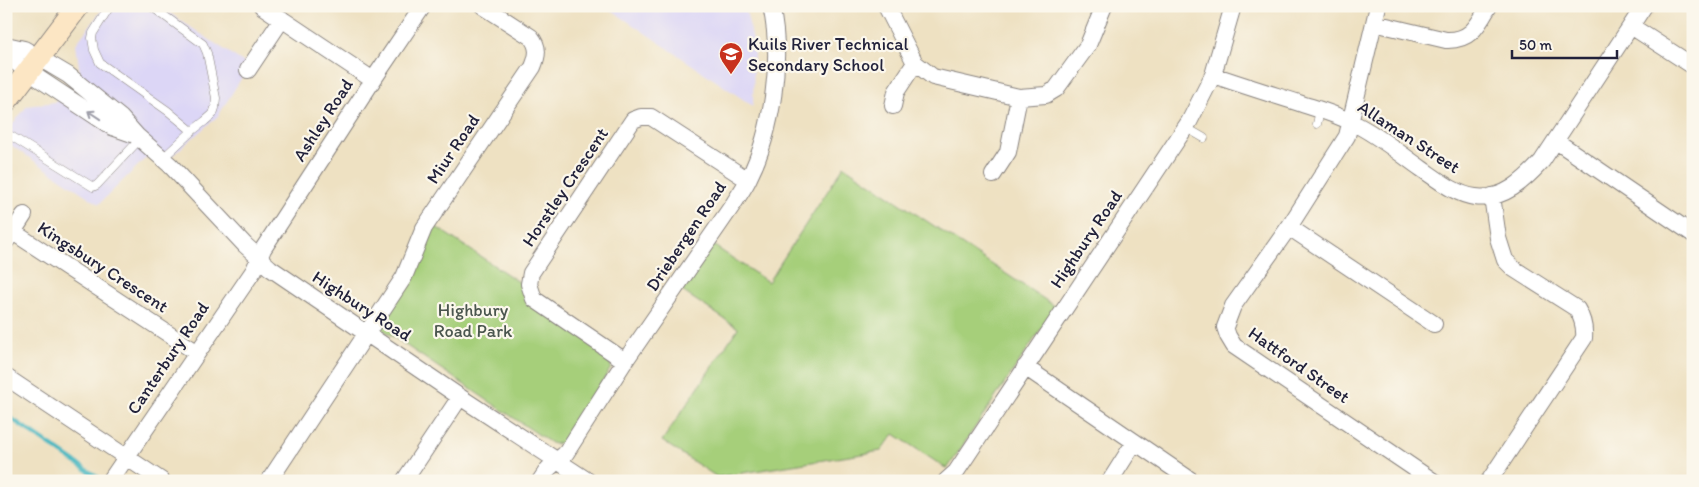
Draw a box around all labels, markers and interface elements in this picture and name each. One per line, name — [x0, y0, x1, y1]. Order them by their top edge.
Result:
scale bar — [1512, 28, 1616, 60]
place label: Kuils River Technical Secondary School — [748, 33, 909, 76]
text: 50 m — [1519, 36, 1552, 54]
school or university icon: Kuils River Technical Secondary School — [718, 41, 744, 75]
street label: Ashley Road — [288, 74, 358, 165]
street label: Allaman Street — [1354, 96, 1464, 178]
one-way arrow — [87, 110, 101, 120]
street label: Miur Road — [422, 110, 484, 188]
street label: Horstley Crescent — [517, 123, 613, 251]
street label: Driebergen Road — [641, 177, 731, 295]
street label: Highbury Road — [1045, 186, 1127, 292]
street label: Kingsbury Crescent — [34, 217, 173, 318]
street label: Highbury Road — [308, 266, 416, 346]
street label: Canterbury Road — [122, 297, 214, 418]
park label: Highbury Road Park — [434, 299, 513, 342]
street label: Hattford Street — [1244, 322, 1354, 408]

